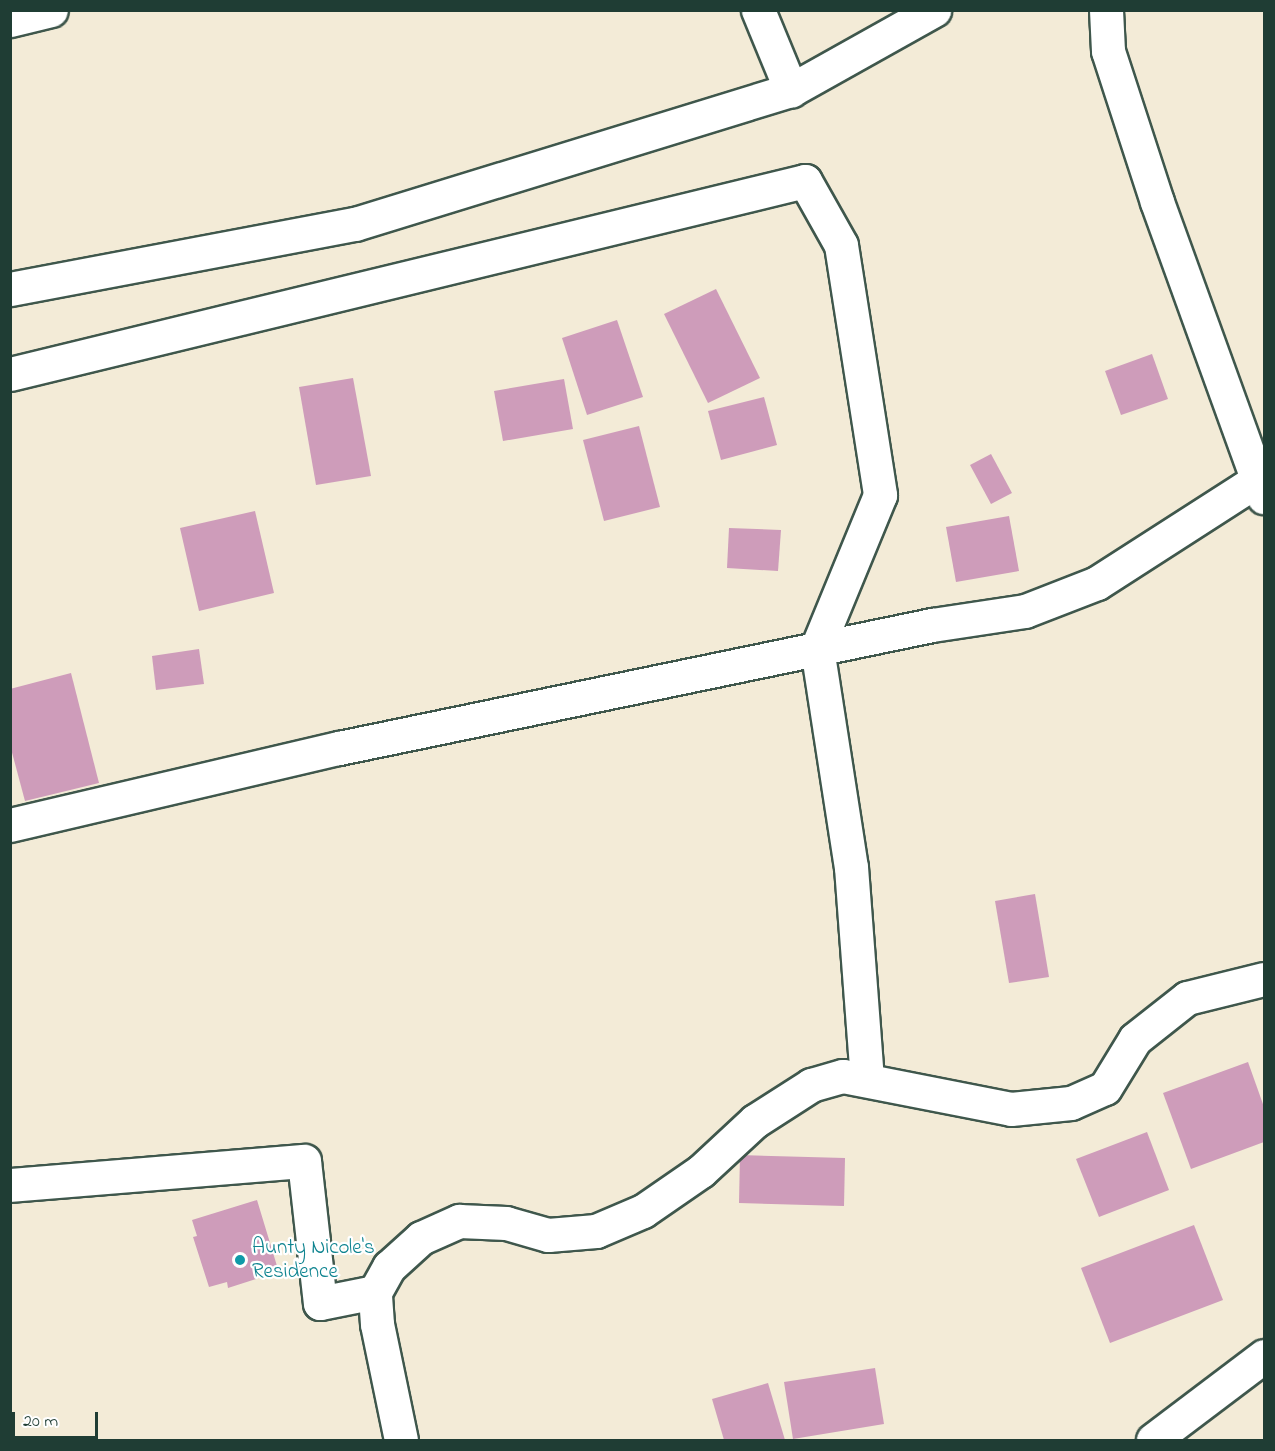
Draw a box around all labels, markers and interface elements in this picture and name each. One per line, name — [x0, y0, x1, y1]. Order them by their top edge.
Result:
place label: Aunty Nicole's Residence — [252, 1235, 375, 1285]
marker: Aunty Nicole's Residence — [233, 1253, 247, 1267]
scale bar — [15, 1400, 100, 1438]
text: 20 m — [23, 1409, 58, 1435]

